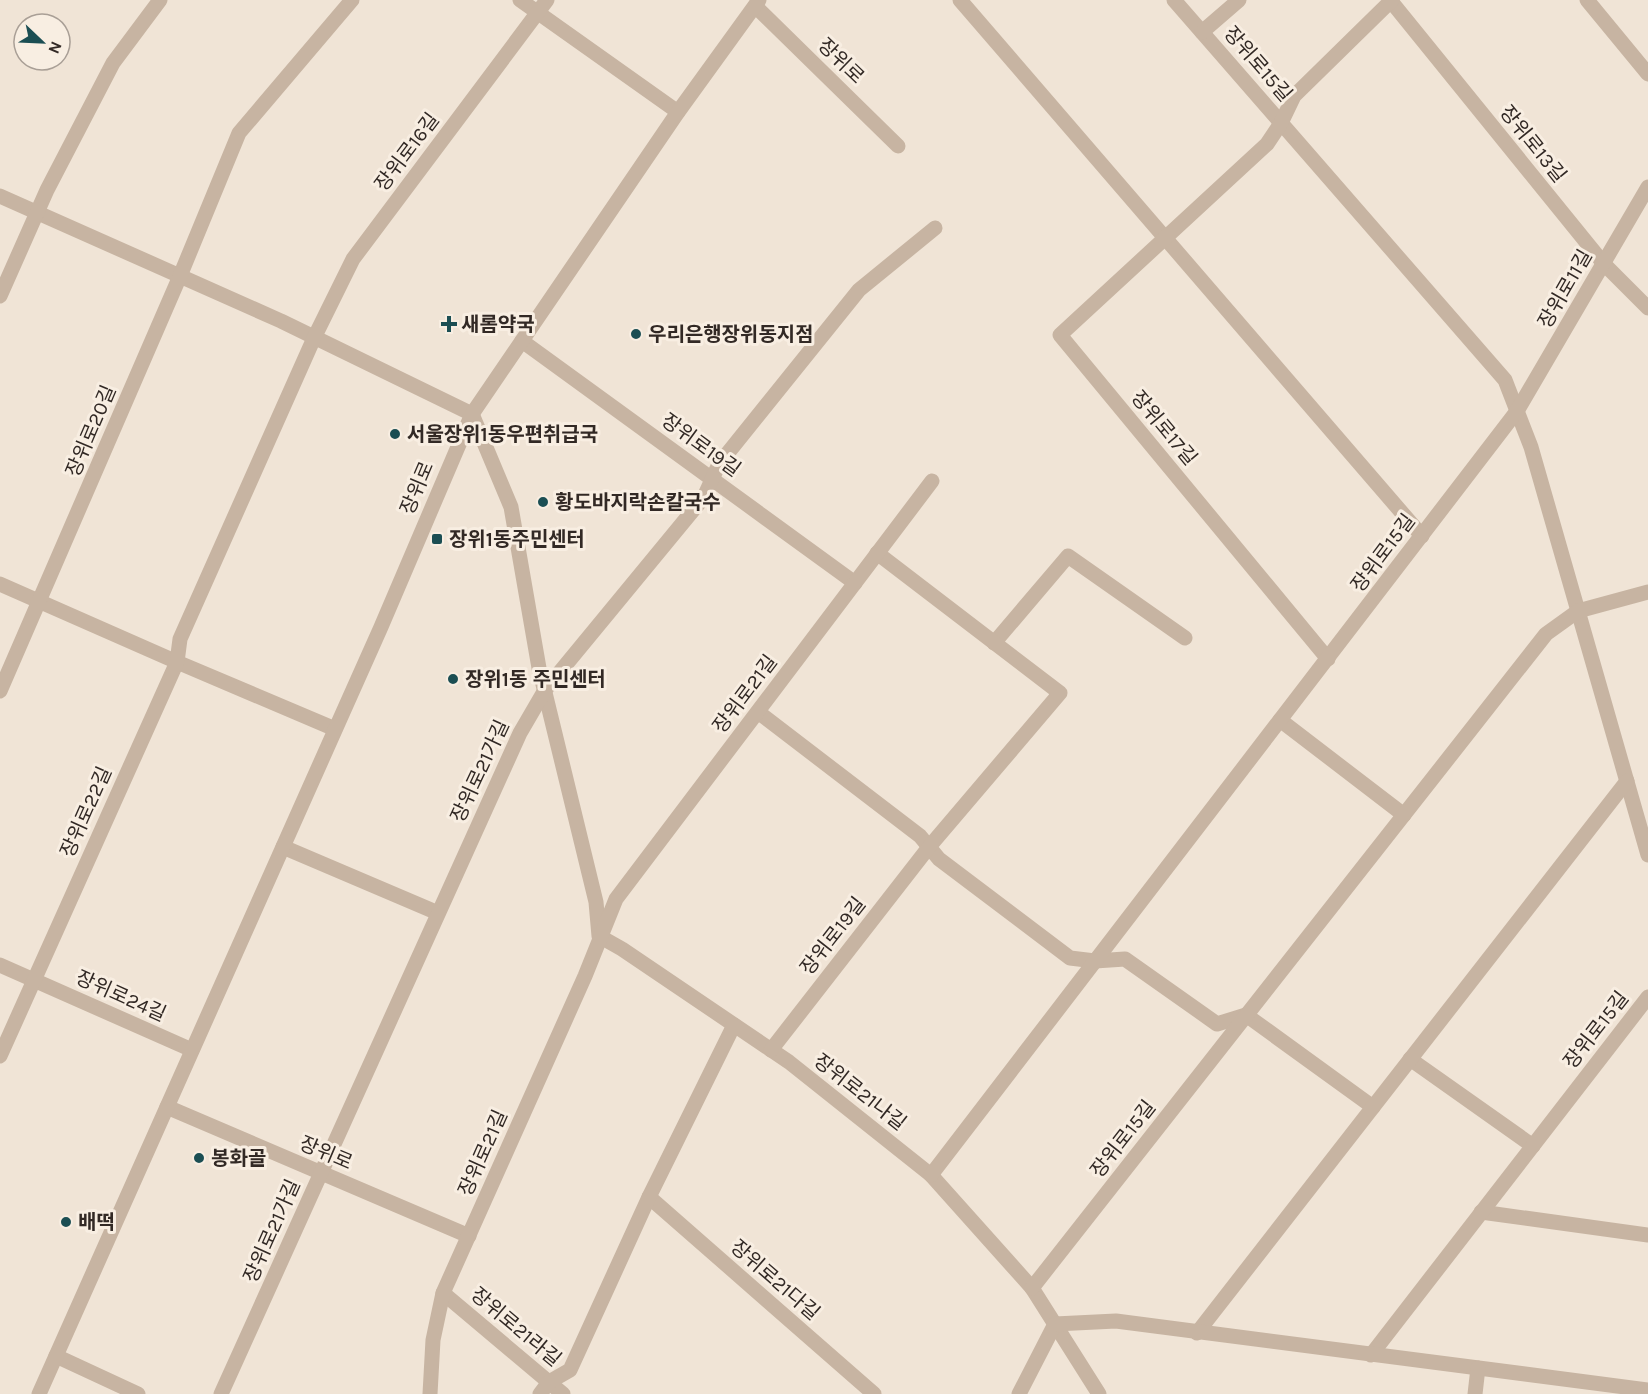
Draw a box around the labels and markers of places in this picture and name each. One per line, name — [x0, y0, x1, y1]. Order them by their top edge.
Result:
place label: 새롬약국 — [461, 313, 535, 336]
marker: 새롬약국 — [442, 317, 456, 331]
place label: 우리은행장위동지점 — [648, 323, 814, 346]
marker: 우리은행장위동지점 — [629, 327, 643, 341]
place label: 서울장위1동우편취급국 — [407, 423, 598, 446]
marker: 서울장위1동우편취급국 — [388, 427, 402, 441]
place label: 황도바지락손칼국수 — [555, 491, 721, 514]
marker: 황도바지락손칼국수 — [536, 495, 550, 509]
place label: 장위1동주민센터 — [449, 528, 585, 551]
marker: 장위1동주민센터 — [430, 532, 444, 546]
place label: 장위1동 주민센터 — [465, 668, 606, 691]
marker: 장위1동 주민센터 — [446, 672, 460, 686]
place label: 봉화골 — [211, 1147, 266, 1170]
marker: 봉화골 — [192, 1151, 206, 1165]
place label: 배떡 — [78, 1211, 115, 1234]
marker: 배떡 — [59, 1215, 73, 1229]

